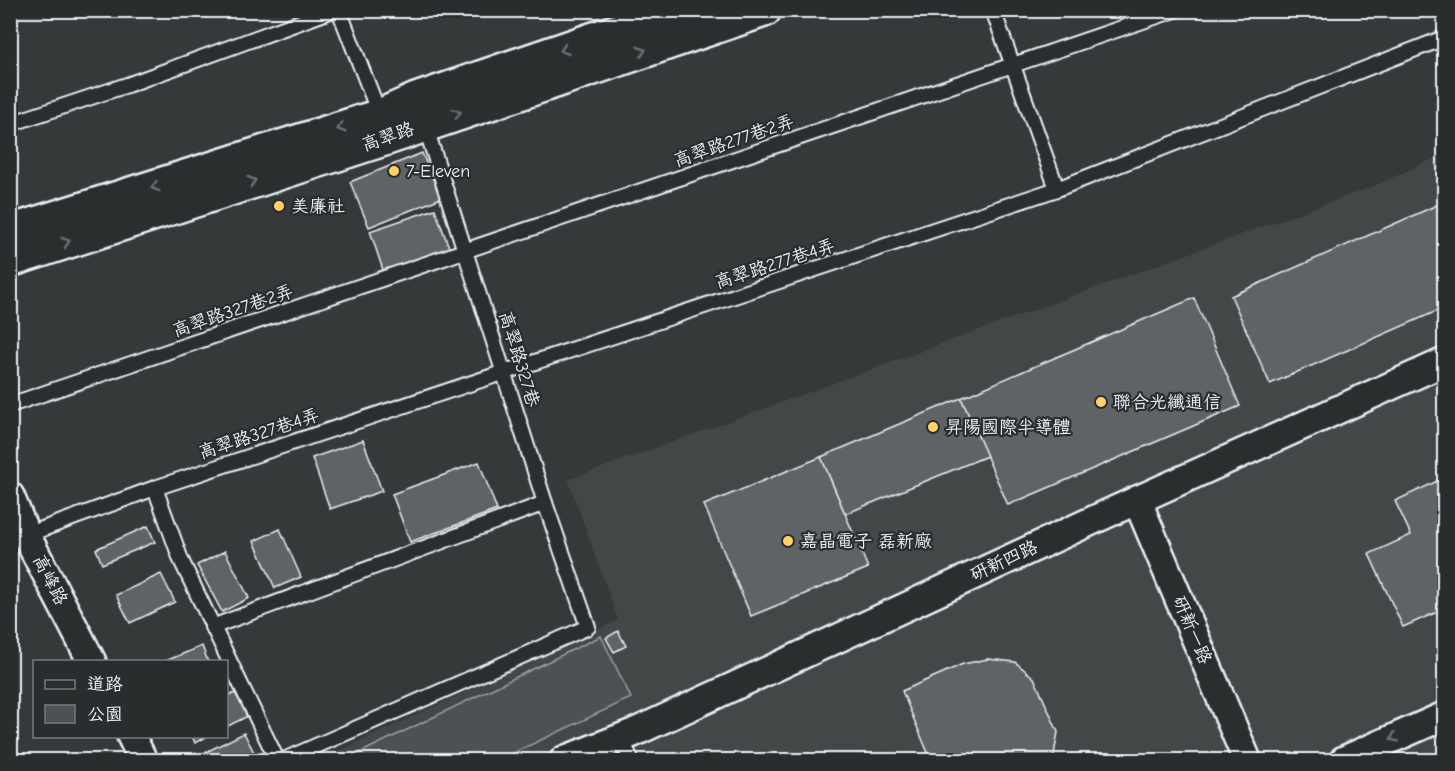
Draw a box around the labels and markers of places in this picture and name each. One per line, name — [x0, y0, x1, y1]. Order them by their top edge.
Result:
place label: 7-Eleven — [406, 161, 470, 182]
marker: 7-Eleven — [387, 164, 401, 178]
place label: 美廉社 — [291, 196, 345, 217]
marker: 美廉社 — [272, 199, 286, 213]
place label: 聯合光纖通信 — [1113, 392, 1221, 413]
marker: 聯合光纖通信 — [1094, 395, 1108, 409]
place label: 昇陽國際半導體 — [945, 417, 1071, 438]
marker: 昇陽國際半導體 — [926, 420, 940, 434]
place label: 嘉晶電子 磊新廠 — [800, 531, 932, 552]
marker: 嘉晶電子 磊新廠 — [781, 534, 795, 548]

